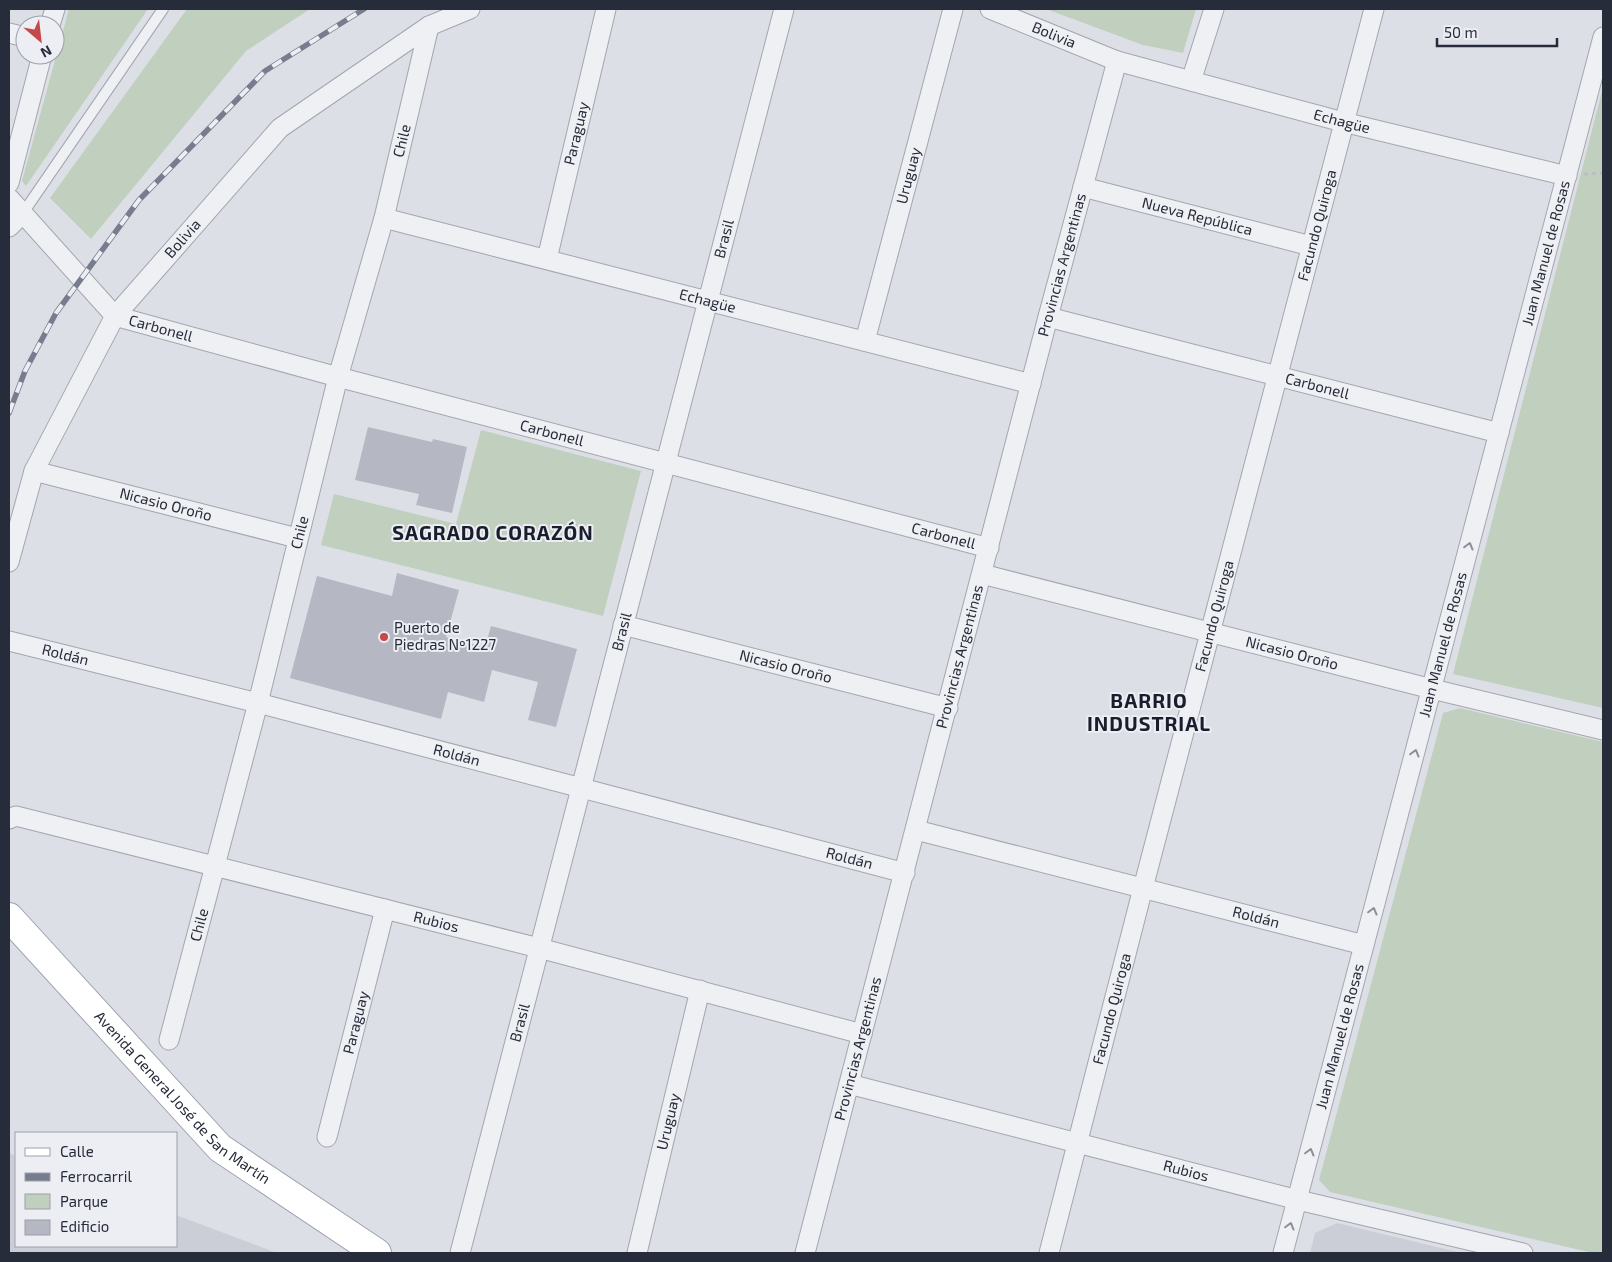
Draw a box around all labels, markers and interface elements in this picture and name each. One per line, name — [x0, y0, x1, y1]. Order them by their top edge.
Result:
north arrow — [15, 15, 65, 65]
scale bar — [1437, 15, 1557, 47]
street label: Bolivia — [1030, 17, 1079, 51]
text: 50 m — [1444, 23, 1478, 41]
text: N — [38, 42, 55, 62]
street label: Paraguay — [559, 100, 592, 167]
street label: Echagüe — [1312, 104, 1372, 136]
street label: Chile — [389, 122, 414, 159]
street label: Uruguay — [892, 145, 924, 206]
street label: Facundo Quiroga — [1293, 168, 1339, 283]
street label: Juan Manuel de Rosas — [1517, 178, 1573, 327]
street label: Provincias Argentinas — [1033, 191, 1089, 338]
street label: Nueva República — [1140, 193, 1255, 239]
street label: Bolivia — [160, 215, 204, 261]
street label: Brasil — [709, 217, 737, 260]
street label: Echagüe — [678, 284, 738, 316]
street label: Carbonell — [127, 310, 196, 345]
street label: Carbonell — [1283, 368, 1352, 402]
street label: Carbonell — [518, 415, 587, 449]
street label: Nicasio Oroño — [118, 483, 214, 524]
street label: Chile — [286, 514, 312, 551]
street label: Carbonell — [910, 518, 978, 552]
district label: SAGRADO CORAZÓN — [392, 520, 594, 544]
one-way arrow — [1464, 542, 1474, 550]
street label: Facundo Quiroga — [1190, 558, 1237, 673]
street label: Juan Manuel de Rosas — [1414, 570, 1470, 719]
street label: Provincias Argentinas — [932, 583, 986, 730]
street label: Brasil — [607, 610, 635, 653]
place label: Puerto de Piedras Nº1227 — [394, 618, 497, 653]
marker: Puerto de Piedras Nº1227 — [378, 631, 390, 643]
street label: Nicasio Oroño — [1244, 632, 1340, 673]
street label: Roldán — [40, 640, 91, 669]
street label: Nicasio Oroño — [738, 645, 834, 686]
district label: BARRIO INDUSTRIAL — [1087, 688, 1211, 735]
street label: Roldán — [432, 739, 482, 769]
one-way arrow — [1409, 749, 1420, 758]
street label: Roldán — [824, 843, 875, 872]
street label: Roldán — [1231, 902, 1282, 931]
street label: Chile — [185, 906, 211, 943]
street label: Rubios — [412, 907, 461, 935]
one-way arrow — [1368, 907, 1378, 915]
street label: Facundo Quiroga — [1088, 951, 1134, 1066]
street label: Juan Manuel de Rosas — [1311, 962, 1367, 1111]
street label: Provincias Argentinas — [830, 975, 884, 1122]
street label: Paraguay — [338, 989, 372, 1056]
street label: Brasil — [505, 1001, 533, 1044]
street label: Avenida General José de San Martín — [91, 1007, 274, 1187]
street label: Uruguay — [652, 1091, 683, 1152]
legend — [15, 1132, 178, 1247]
text: Calle — [60, 1142, 94, 1160]
one-way arrow — [1304, 1148, 1315, 1157]
street label: Rubios — [1162, 1156, 1211, 1185]
text: Ferrocarril — [60, 1167, 133, 1185]
text: Parque — [60, 1192, 108, 1210]
text: Edificio — [60, 1217, 109, 1235]
one-way arrow — [1285, 1223, 1295, 1231]

